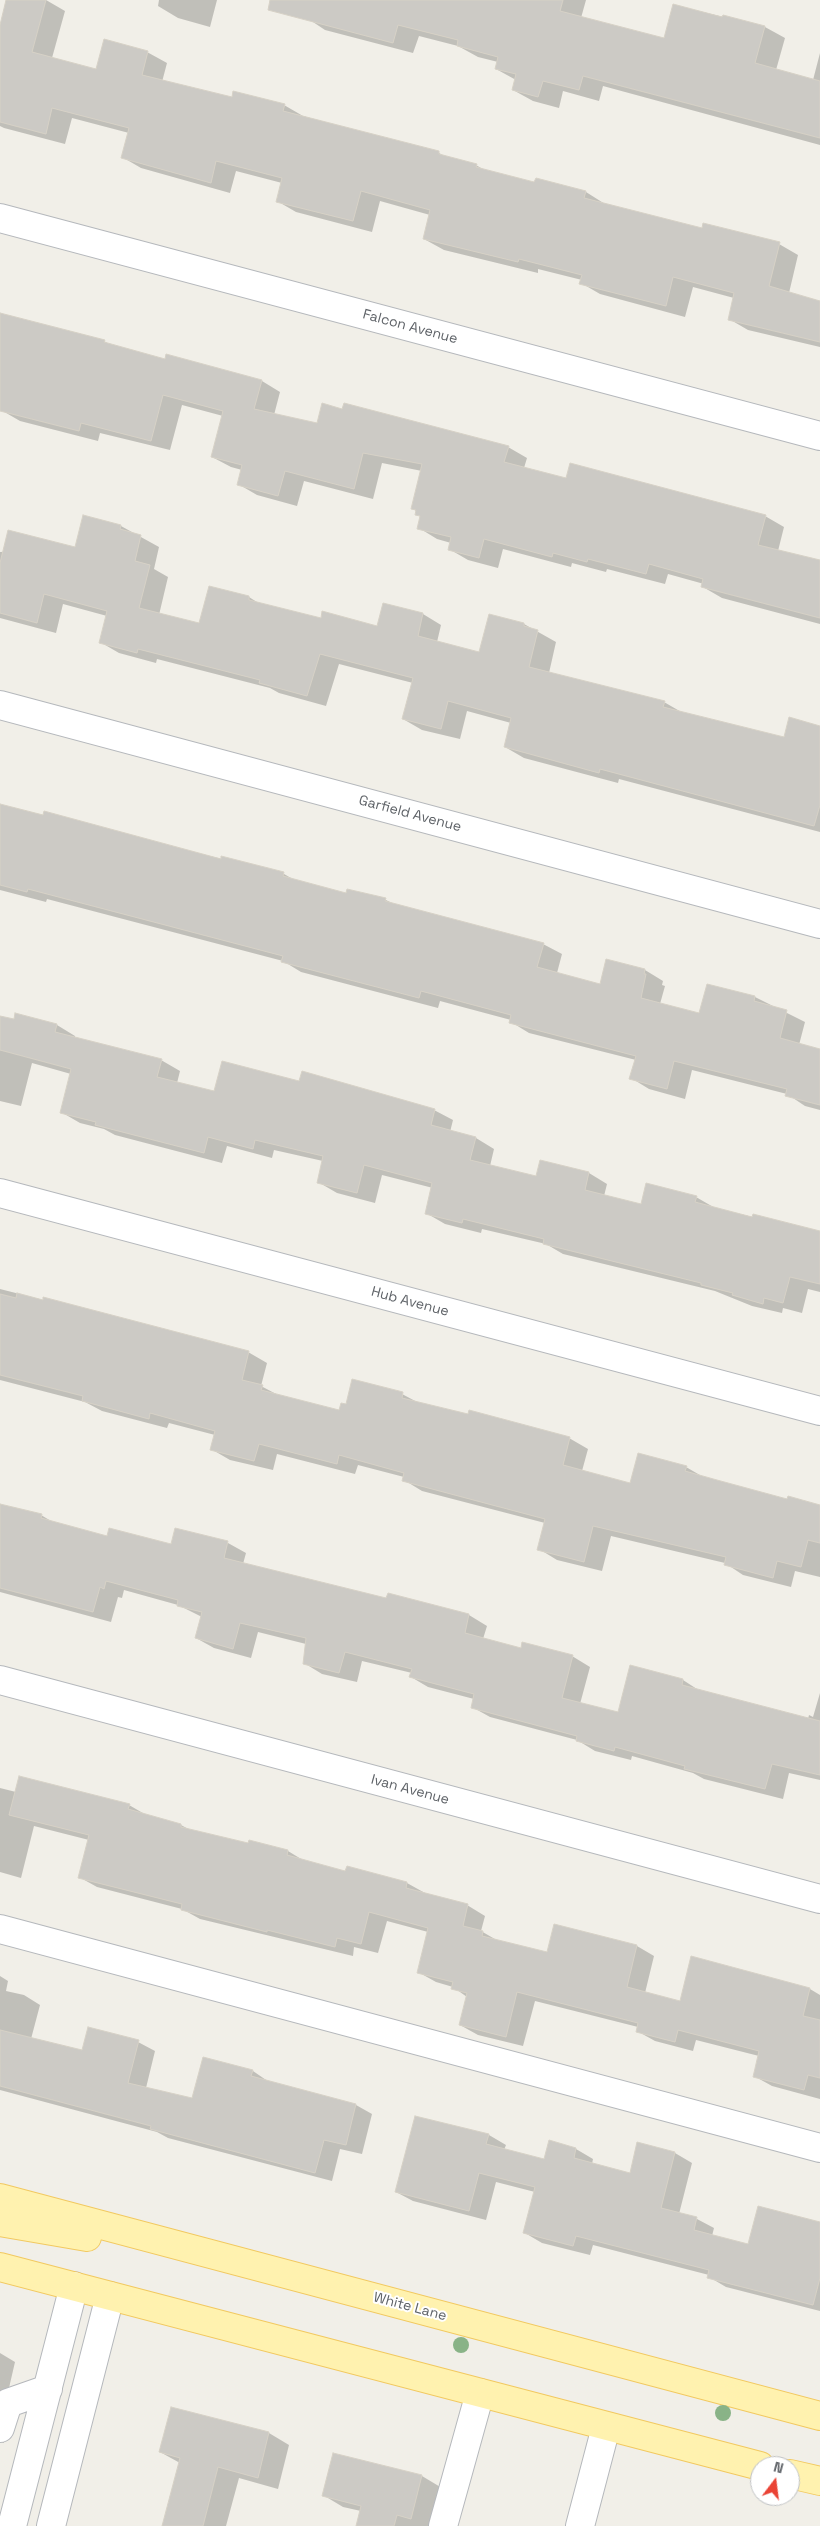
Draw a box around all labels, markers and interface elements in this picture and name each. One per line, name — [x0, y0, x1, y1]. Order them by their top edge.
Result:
street label: Falcon Avenue — [361, 306, 459, 348]
street label: Garfield Avenue — [357, 792, 463, 836]
street label: Hub Avenue — [369, 1284, 451, 1320]
street label: Ivan Avenue — [369, 1771, 451, 1809]
street label: White Lane — [372, 2289, 448, 2325]
north arrow — [750, 2456, 800, 2506]
text: N — [772, 2458, 785, 2477]

